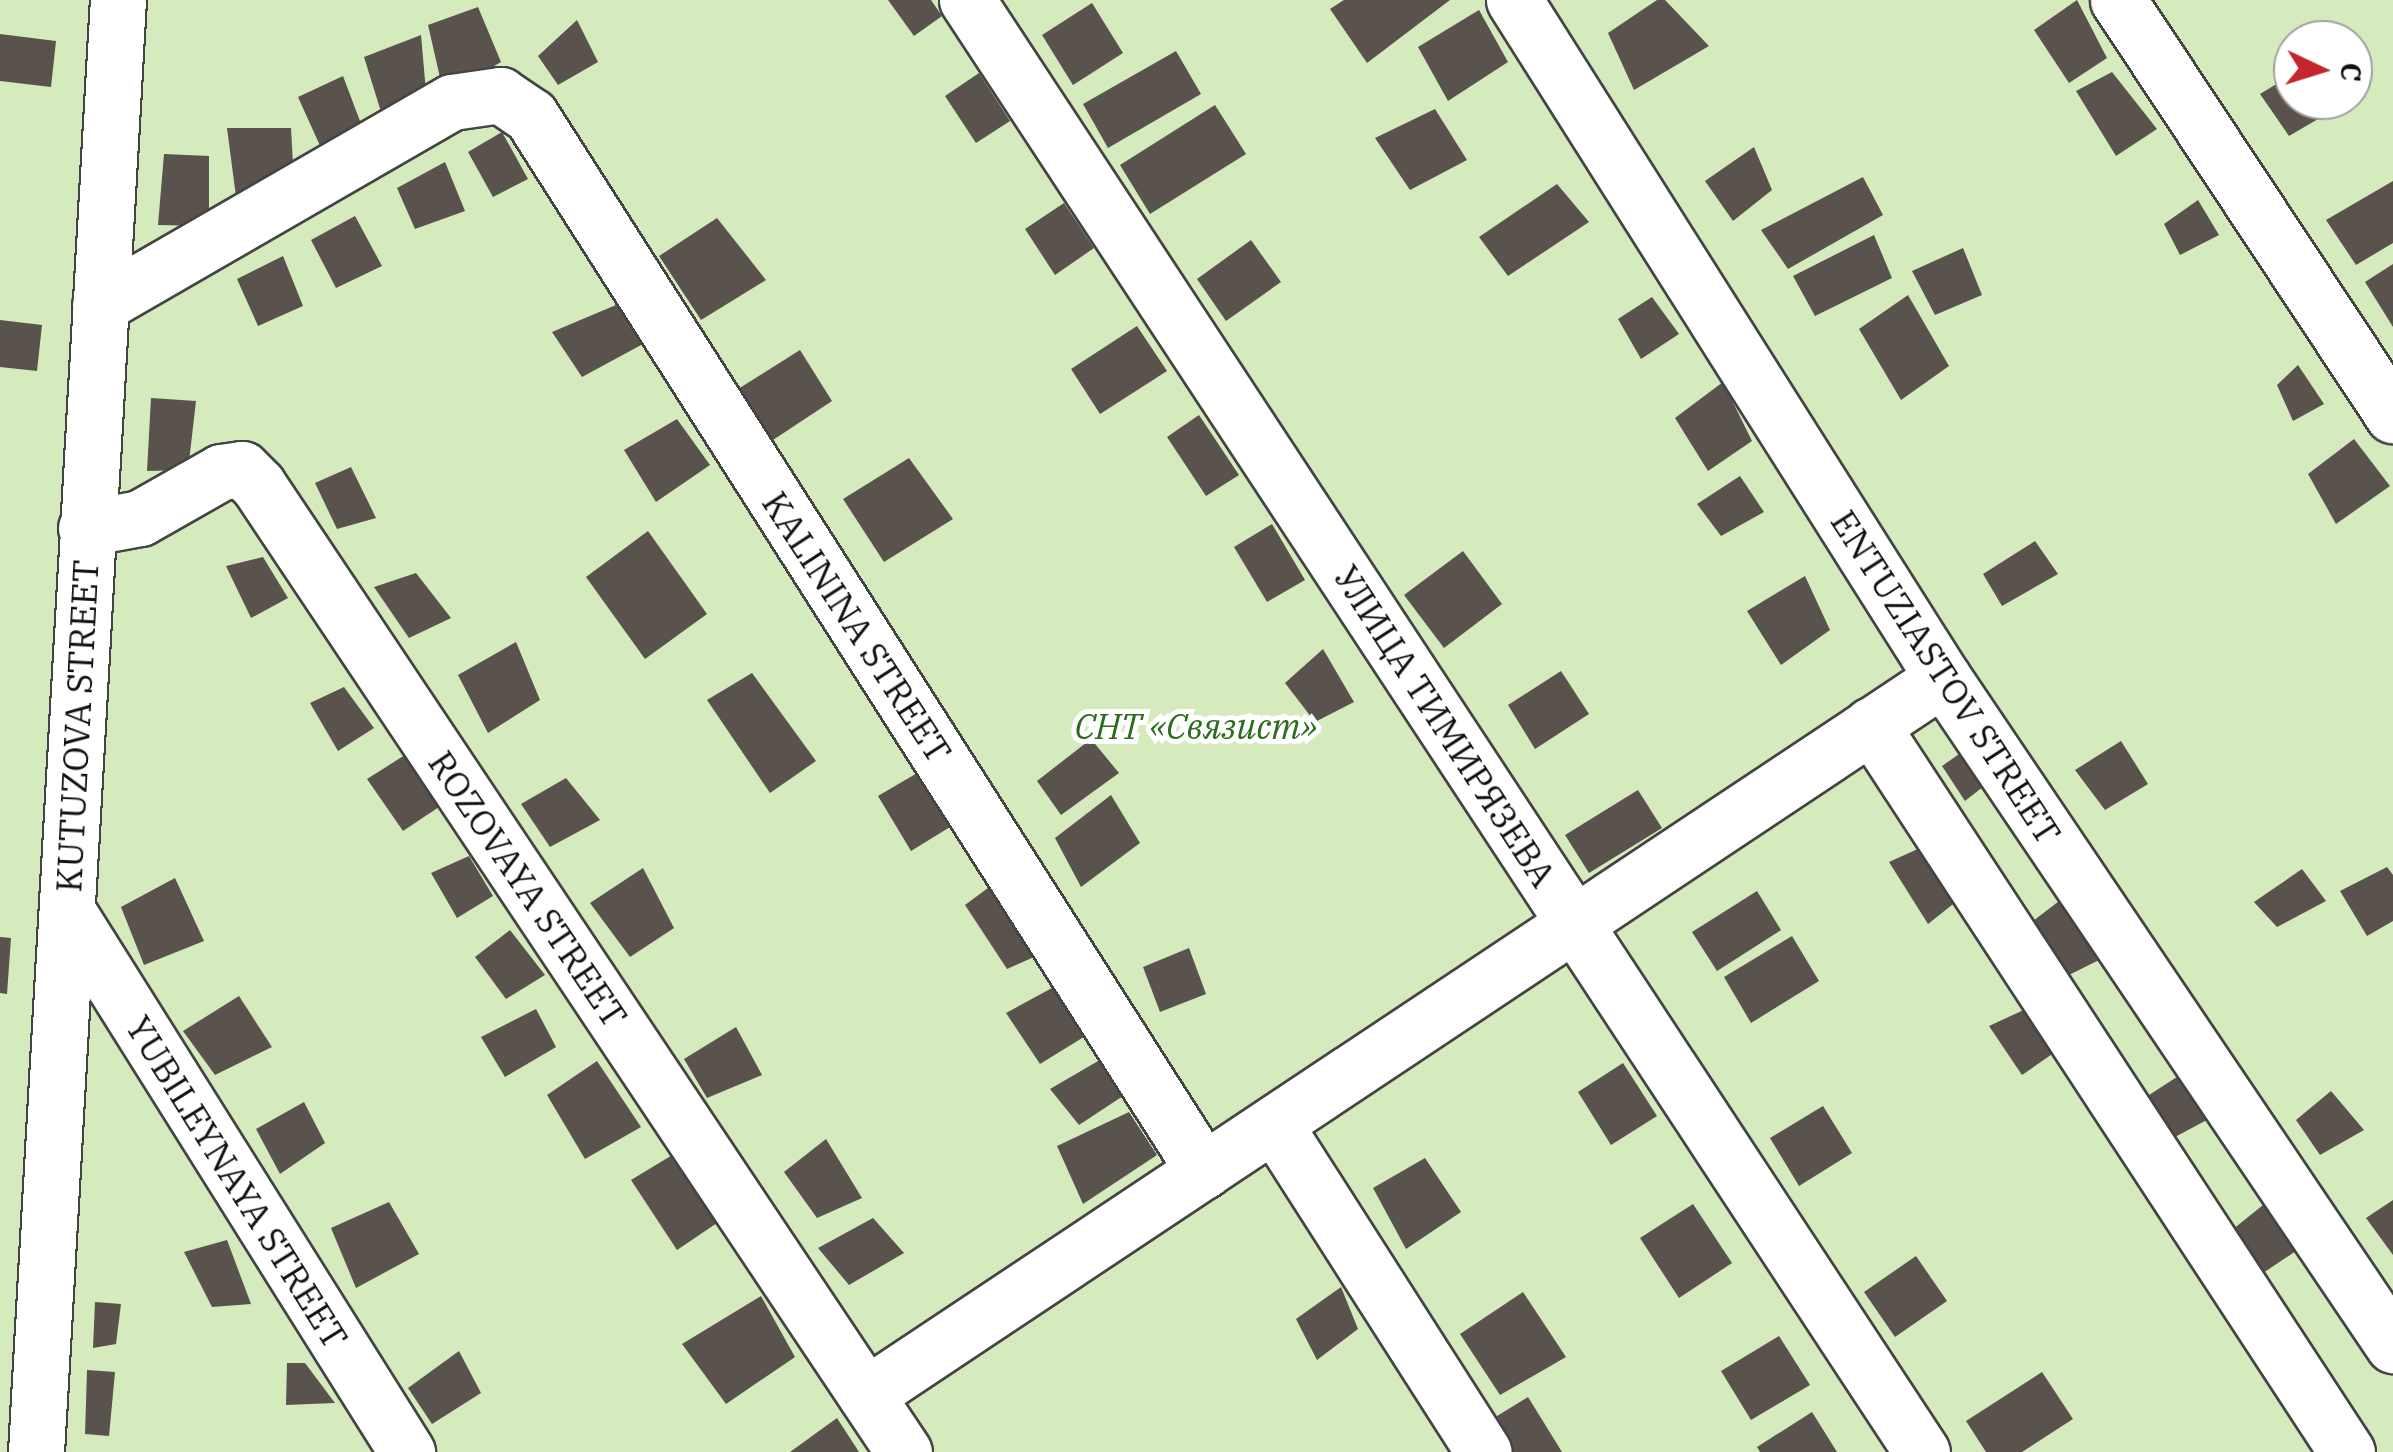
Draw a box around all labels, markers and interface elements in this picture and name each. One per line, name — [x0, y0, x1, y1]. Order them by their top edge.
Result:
north arrow — [2273, 20, 2373, 120]
text: С — [2332, 61, 2371, 83]
street label: KALININA STREET — [754, 484, 960, 770]
street label: ENTUZIASTOV STREET — [1822, 502, 2070, 852]
street label: УЛИЦА ТИМИРЯЗЕВА — [1325, 558, 1565, 894]
street label: KUTUZOVA STREET — [47, 559, 107, 893]
park label: СНТ «Связист» — [1075, 705, 1317, 747]
street label: ROZOVAYA STREET — [420, 743, 636, 1035]
street label: YUBILEYNAYA STREET — [118, 1008, 356, 1356]

